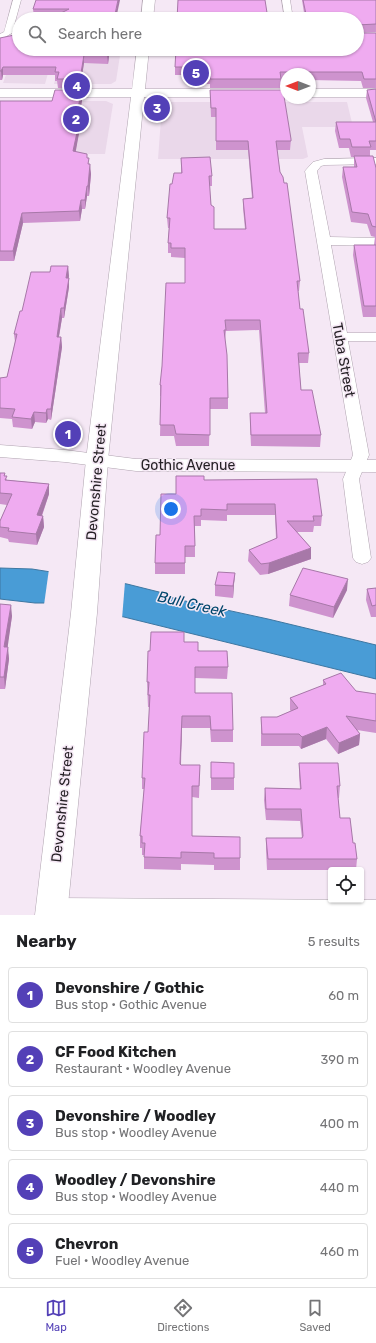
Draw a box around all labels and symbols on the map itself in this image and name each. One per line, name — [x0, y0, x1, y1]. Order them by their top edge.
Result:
pin: 5 — [183, 58, 209, 88]
north arrow — [280, 68, 316, 104]
pin: 4 — [64, 71, 90, 101]
pin: 3 — [144, 93, 170, 123]
pin: 2 — [63, 104, 89, 134]
street label: Tuba Street — [329, 321, 359, 399]
pin: 1 — [55, 419, 81, 449]
street label: Devonshire Street — [83, 422, 110, 541]
street label: Gothic Avenue — [141, 457, 236, 474]
your location — [161, 499, 181, 519]
water label: Bull Creek — [156, 587, 228, 621]
street label: Devonshire Street — [48, 744, 77, 863]

